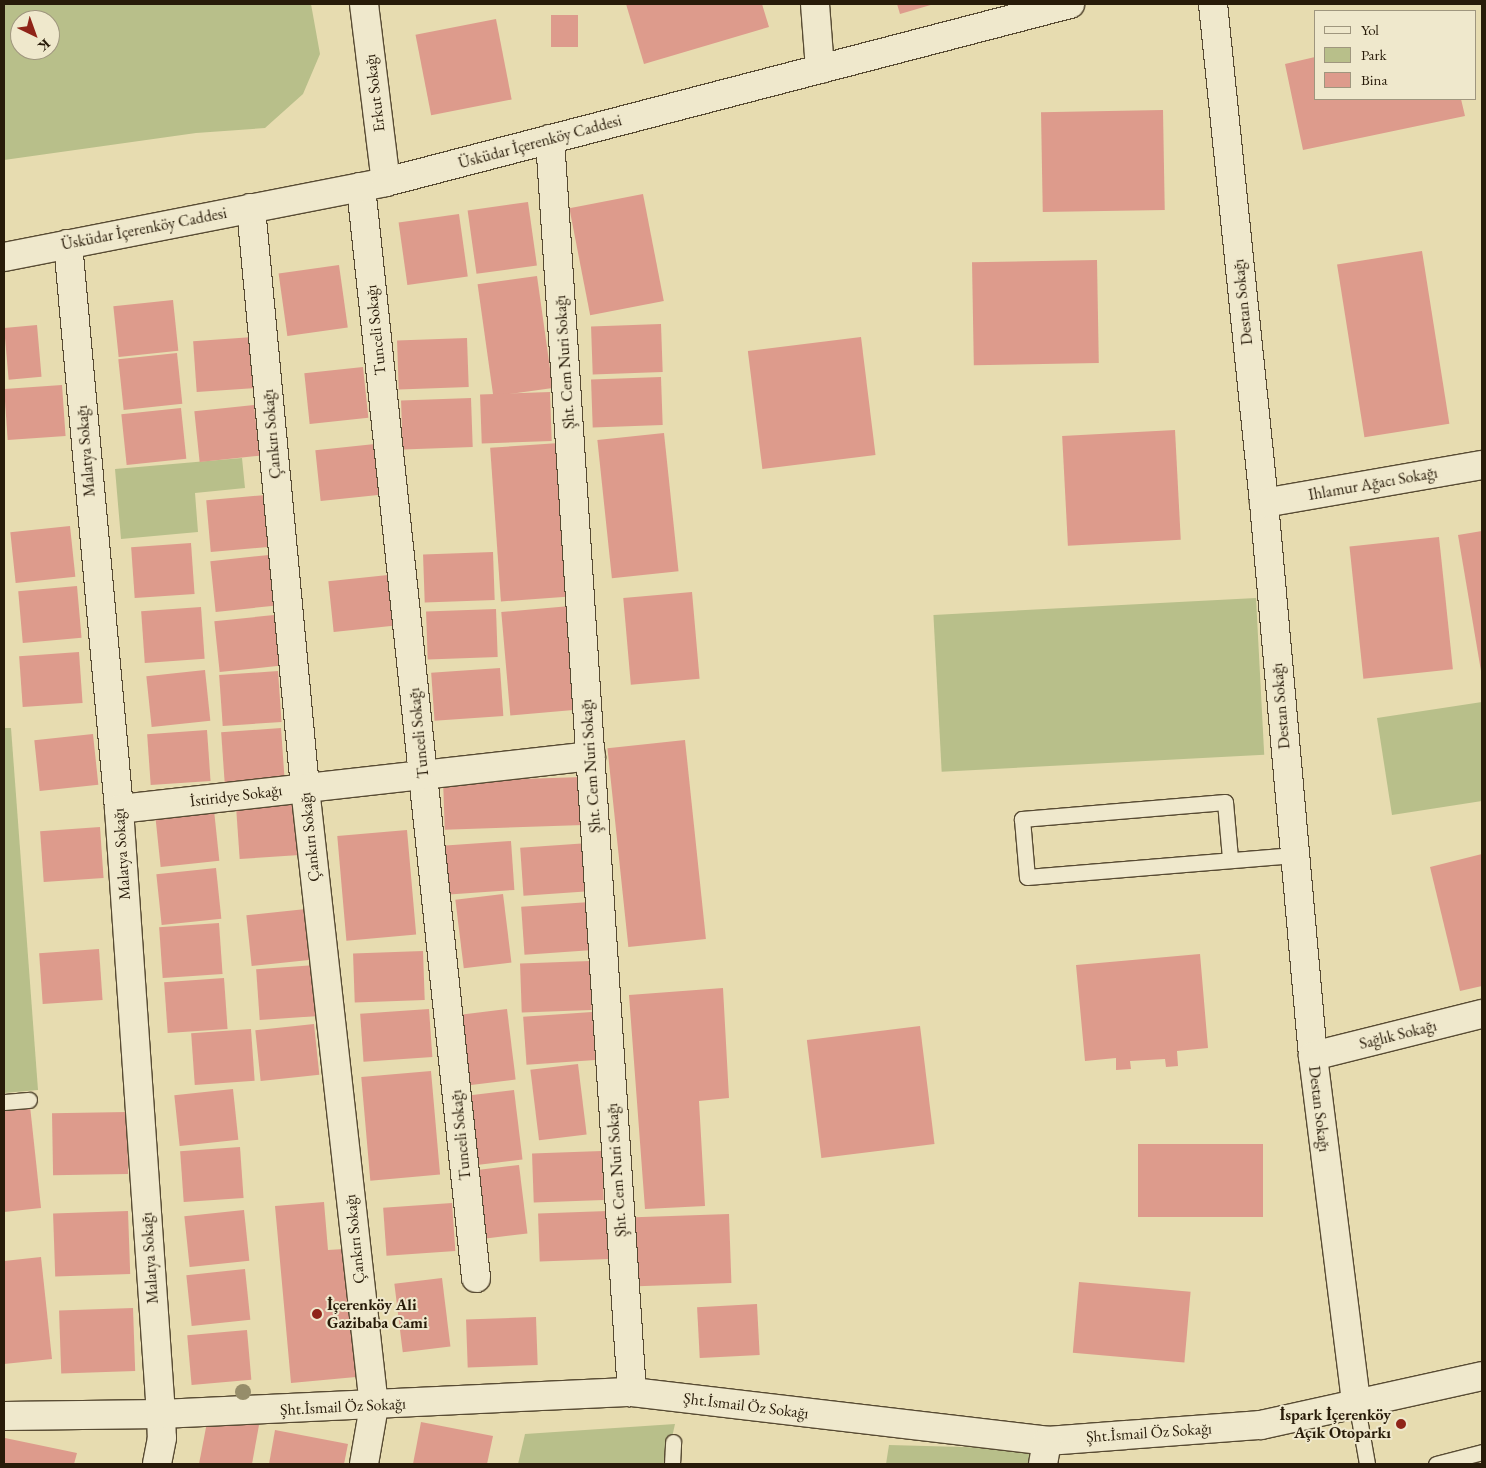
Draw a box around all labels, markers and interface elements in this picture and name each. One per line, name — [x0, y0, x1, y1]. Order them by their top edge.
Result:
north arrow — [10, 10, 60, 60]
legend — [1314, 10, 1476, 100]
text: Yol — [1361, 20, 1379, 39]
text: K — [34, 35, 54, 56]
text: Park — [1361, 45, 1387, 64]
street label: Erkut Sokağı — [361, 53, 389, 133]
text: Bina — [1361, 70, 1387, 89]
street label: Üsküdar İçerenköy Caddesi — [456, 111, 624, 173]
street label: Üsküdar İçerenköy Caddesi — [60, 204, 228, 254]
street label: Destan Sokağı — [1229, 258, 1257, 346]
street label: Tunceli Sokağı — [362, 284, 390, 376]
street label: Şht. Cem Nuri Sokağı — [551, 294, 579, 430]
street label: Çankırı Sokağı — [259, 388, 285, 480]
street label: Malatya Sokağı — [72, 404, 100, 498]
street label: Ihlamur Ağacı Sokağı — [1307, 463, 1439, 505]
street label: Destan Sokağı — [1268, 662, 1294, 750]
street label: Tunceli Sokağı — [405, 687, 433, 779]
street label: Şht. Cem Nuri Sokağı — [577, 698, 605, 834]
street label: İstiridye Sokağı — [189, 781, 283, 811]
street label: Çankırı Sokağı — [296, 791, 324, 883]
street label: Malatya Sokağı — [109, 807, 135, 901]
street label: Sağlık Sokağı — [1357, 1016, 1439, 1054]
street label: Destan Sokağı — [1304, 1065, 1334, 1153]
street label: Tunceli Sokağı — [447, 1089, 475, 1181]
street label: Şht. Cem Nuri Sokağı — [603, 1102, 631, 1238]
street label: Çankırı Sokağı — [341, 1193, 369, 1285]
street label: Malatya Sokağı — [137, 1211, 163, 1305]
place label: İçerenköy Ali Gazibaba Cami — [327, 1295, 428, 1333]
marker: İçerenköy Ali Gazibaba Cami — [311, 1308, 323, 1320]
street label: Şht.İsmail Öz Sokağı — [682, 1389, 810, 1423]
street label: Şht.İsmail Öz Sokağı — [280, 1394, 406, 1420]
place label: İspark İçerenköy Açık Otoparkı — [1279, 1405, 1391, 1443]
marker: İspark İçerenköy Açık Otoparkı — [1395, 1418, 1407, 1430]
street label: Şht.İsmail Öz Sokağı — [1085, 1419, 1213, 1447]

